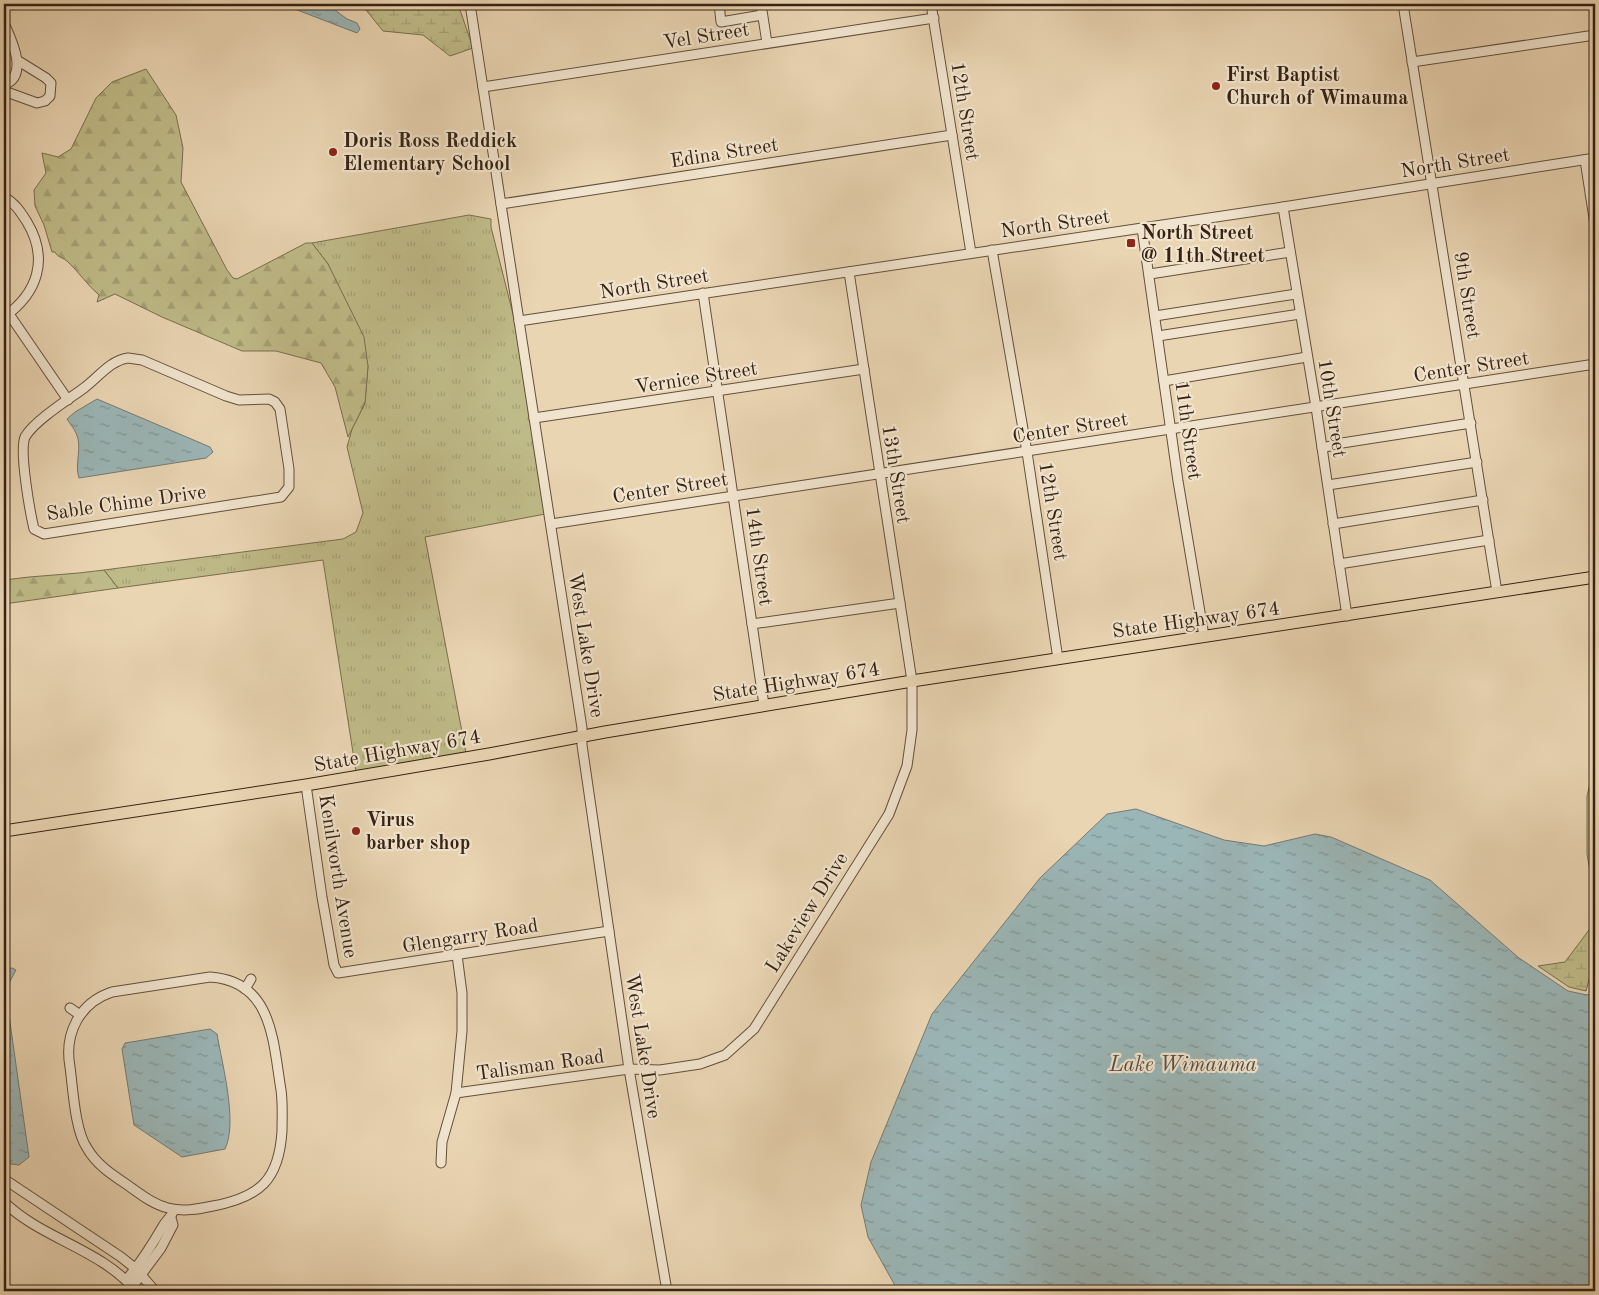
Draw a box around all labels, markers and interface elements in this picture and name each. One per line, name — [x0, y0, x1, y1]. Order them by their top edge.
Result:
street label: Vel Street — [662, 20, 751, 54]
street label: 12th Street — [946, 61, 982, 162]
place label: First Baptist Church of Wimauma — [1226, 66, 1408, 109]
marker: First Baptist Church of Wimauma — [1210, 80, 1222, 92]
place label: Doris Ross Reddick Elementary School — [343, 132, 517, 175]
street label: Edina Street — [669, 136, 780, 172]
street label: North Street — [1399, 145, 1511, 182]
marker: Doris Ross Reddick Elementary School — [327, 146, 339, 158]
street label: North Street — [999, 207, 1111, 243]
place label: North Street @ 11th Street — [1141, 224, 1265, 267]
marker: North Street @ 11th Street — [1125, 237, 1137, 249]
street label: 9th Street — [1449, 250, 1483, 340]
street label: North Street — [598, 266, 710, 303]
street label: Center Street — [1412, 349, 1530, 387]
street label: 10th Street — [1313, 358, 1349, 459]
street label: Vernice Street — [634, 359, 759, 399]
street label: 11th Street — [1170, 380, 1204, 481]
street label: Center Street — [1011, 410, 1129, 448]
street label: 13th Street — [877, 424, 913, 525]
street label: 12th Street — [1034, 461, 1070, 562]
street label: Center Street — [611, 470, 729, 508]
street label: Sable Chime Drive — [45, 483, 207, 525]
street label: 14th Street — [741, 506, 775, 607]
street label: West Lake Drive — [564, 571, 606, 719]
street label: State Highway 674 — [1111, 599, 1282, 643]
street label: State Highway 674 — [711, 660, 882, 706]
street label: State Highway 674 — [312, 727, 482, 777]
street label: Kenilworth Avenue — [314, 793, 360, 960]
place label: Virus barber shop — [366, 811, 470, 854]
marker: Virus barber shop — [350, 825, 362, 837]
street label: Lakeview Drive — [763, 850, 853, 977]
street label: Glengarry Road — [401, 916, 540, 958]
street label: West Lake Drive — [621, 972, 663, 1120]
street label: Talisman Road — [475, 1047, 606, 1085]
water label: Lake Wimauma — [1108, 1055, 1257, 1076]

